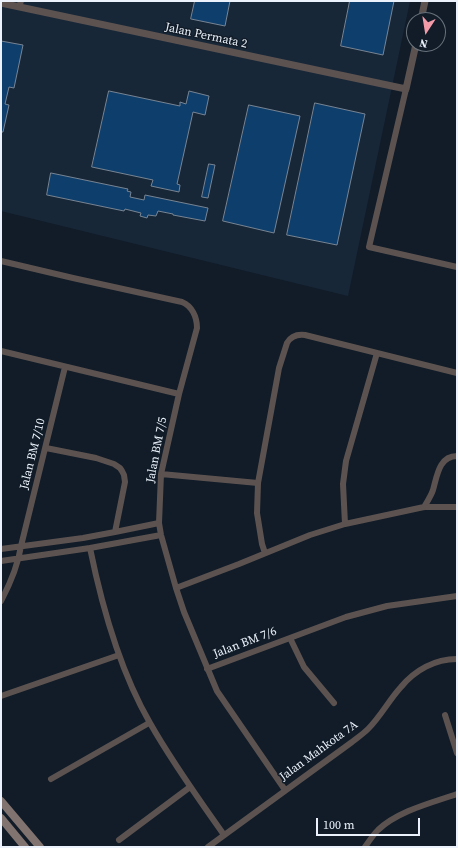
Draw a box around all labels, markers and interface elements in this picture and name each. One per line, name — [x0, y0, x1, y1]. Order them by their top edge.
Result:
north arrow — [406, 12, 446, 52]
street label: Jalan Permata 2 — [164, 20, 248, 52]
text: N — [418, 35, 429, 51]
street label: Jalan BM 7/5 — [144, 416, 170, 484]
street label: Jalan BM 7/10 — [17, 417, 49, 491]
street label: Jalan BM 7/6 — [211, 624, 279, 662]
street label: Jalan Mahkota 7A — [277, 718, 361, 784]
scale bar — [318, 810, 422, 836]
text: 100 m — [323, 817, 355, 833]

